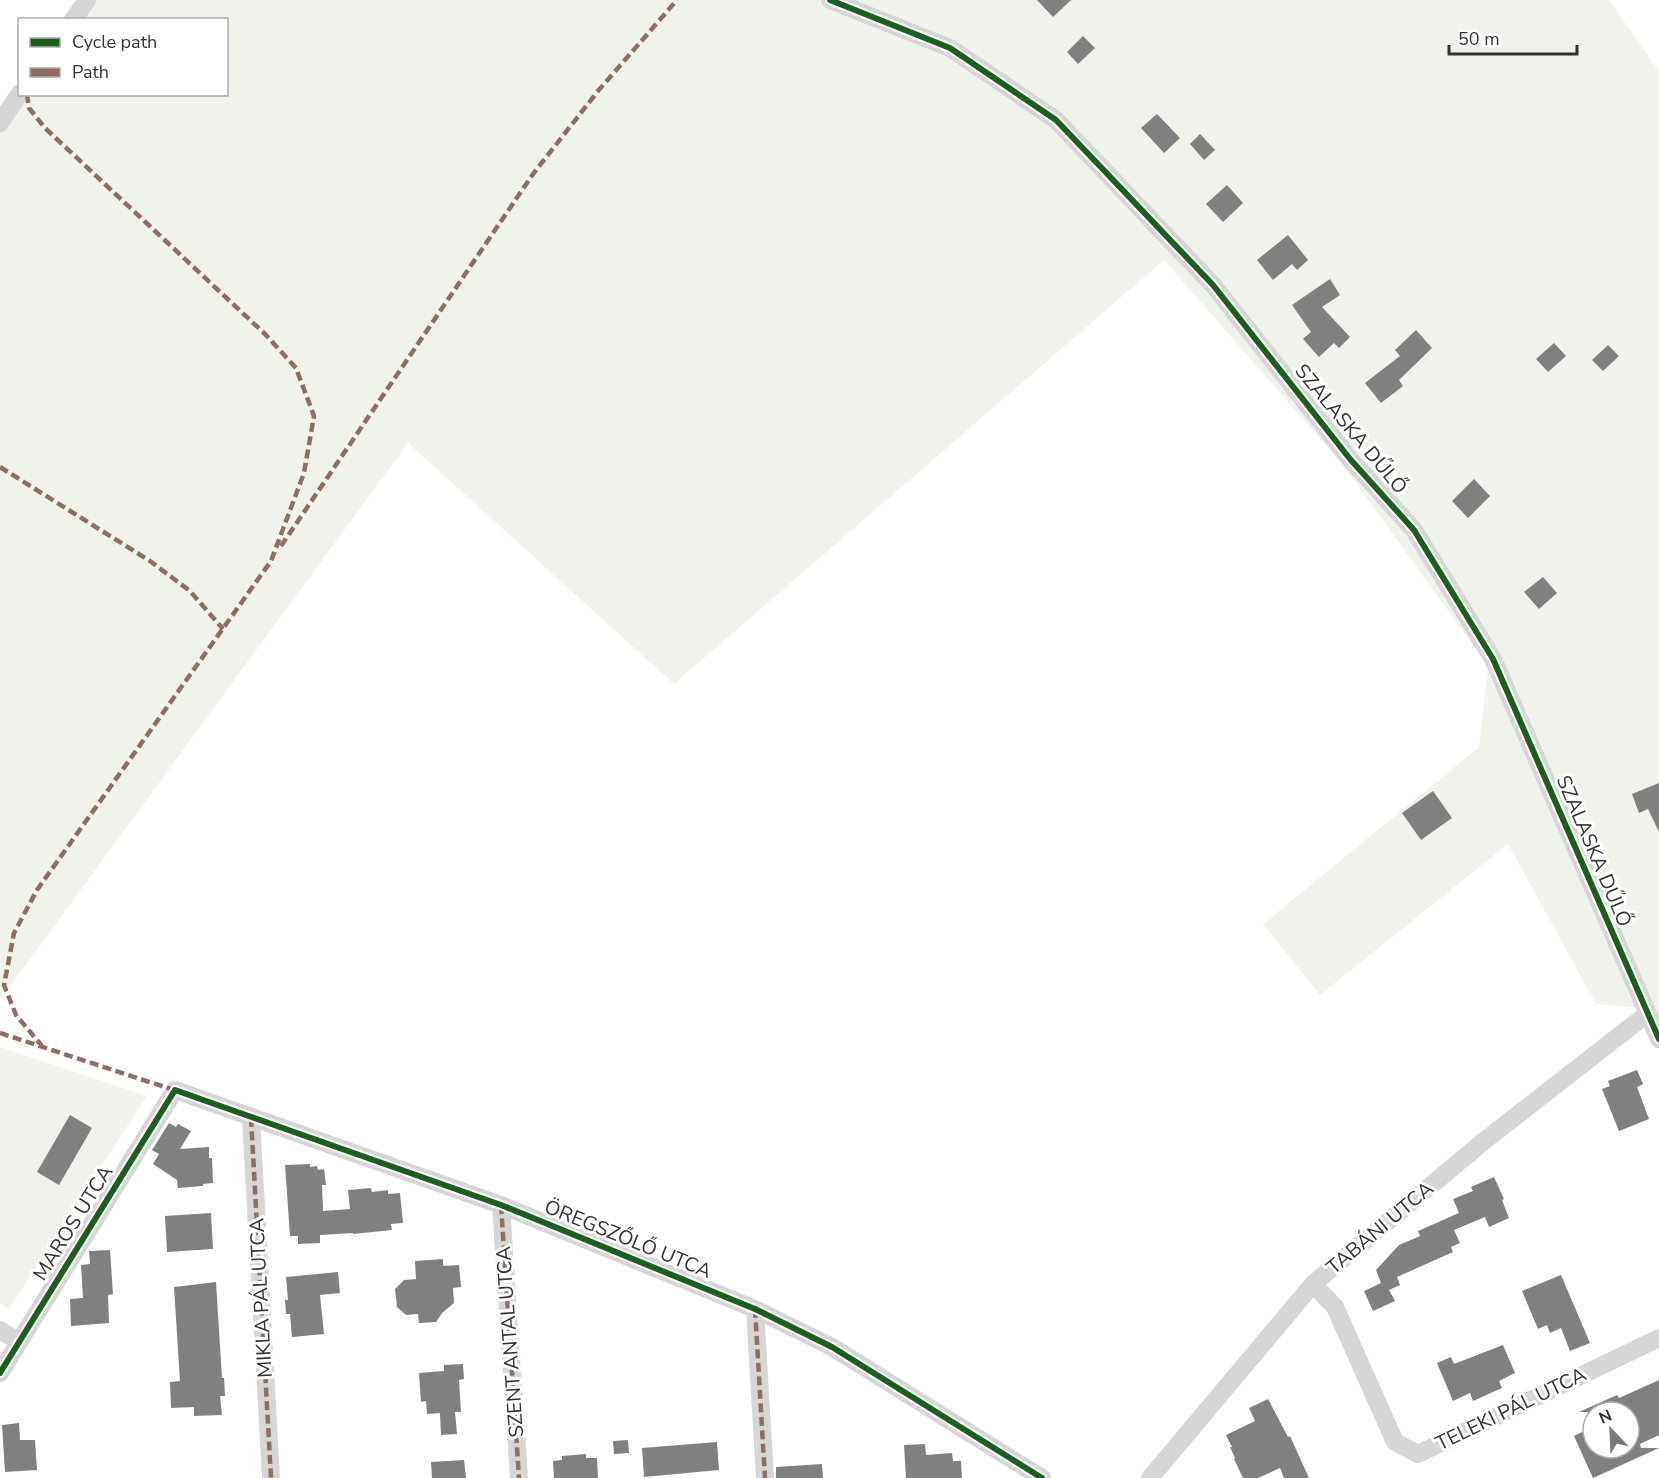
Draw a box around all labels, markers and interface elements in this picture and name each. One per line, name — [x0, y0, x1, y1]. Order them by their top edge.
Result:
legend — [18, 18, 228, 96]
scale bar — [1449, 18, 1576, 56]
text: 50 m — [1458, 27, 1500, 51]
text: Cycle path — [72, 30, 157, 54]
text: Path — [72, 60, 109, 84]
street label: SZALASKA DŰLŐ — [1289, 358, 1413, 500]
street label: SZALASKA DŰLŐ — [1550, 771, 1638, 931]
street label: MAROS UTCA — [27, 1160, 119, 1286]
street label: TABÁNI UTCA — [1321, 1175, 1439, 1281]
street label: ÖREGSZŐLŐ UTCA — [540, 1193, 716, 1285]
street label: MIKLA PÁL UTCA — [243, 1217, 279, 1379]
street label: SZENT ANTAL UTCA — [490, 1245, 530, 1438]
street label: TELEKI PÁL UTCA — [1431, 1361, 1591, 1457]
north arrow — [1581, 1400, 1641, 1460]
text: N — [1596, 1405, 1615, 1430]

